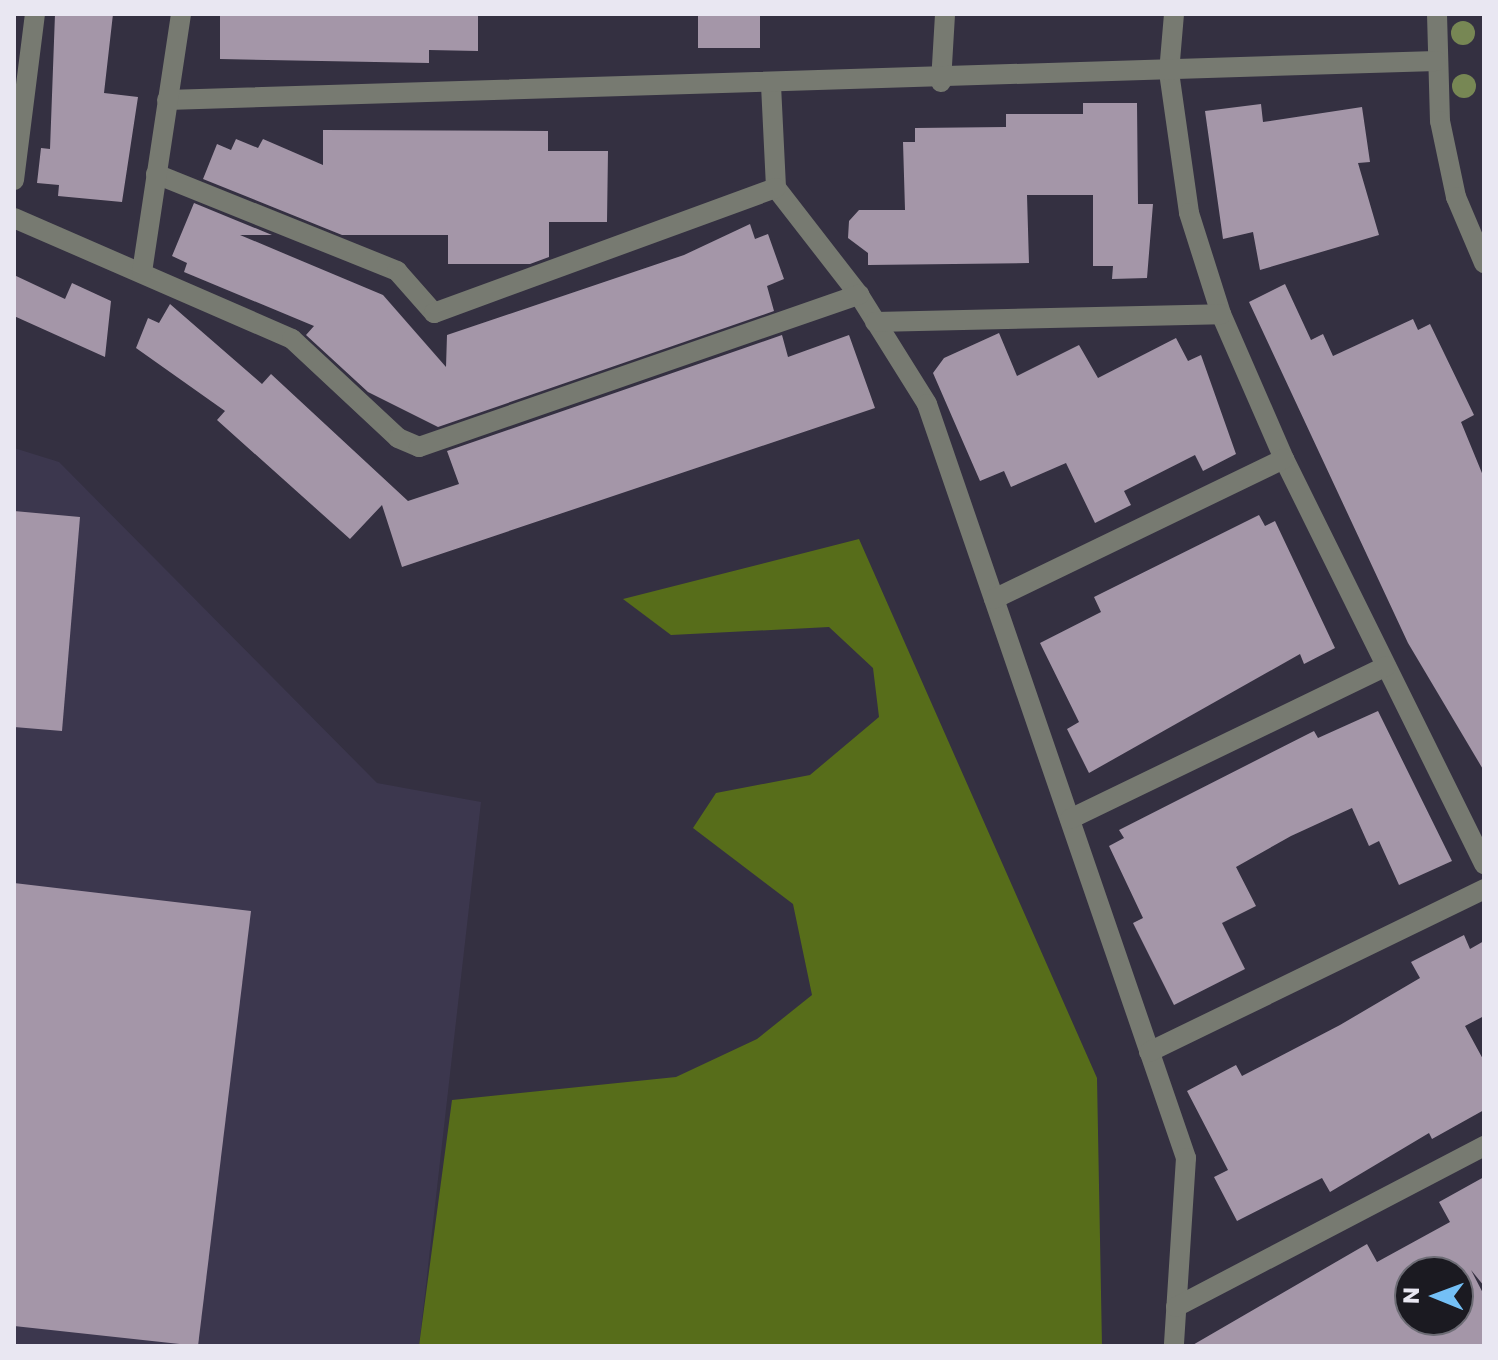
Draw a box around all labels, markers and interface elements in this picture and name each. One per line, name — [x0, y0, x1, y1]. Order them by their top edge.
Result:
north arrow — [1394, 1256, 1474, 1336]
text: N — [1396, 1287, 1427, 1304]

